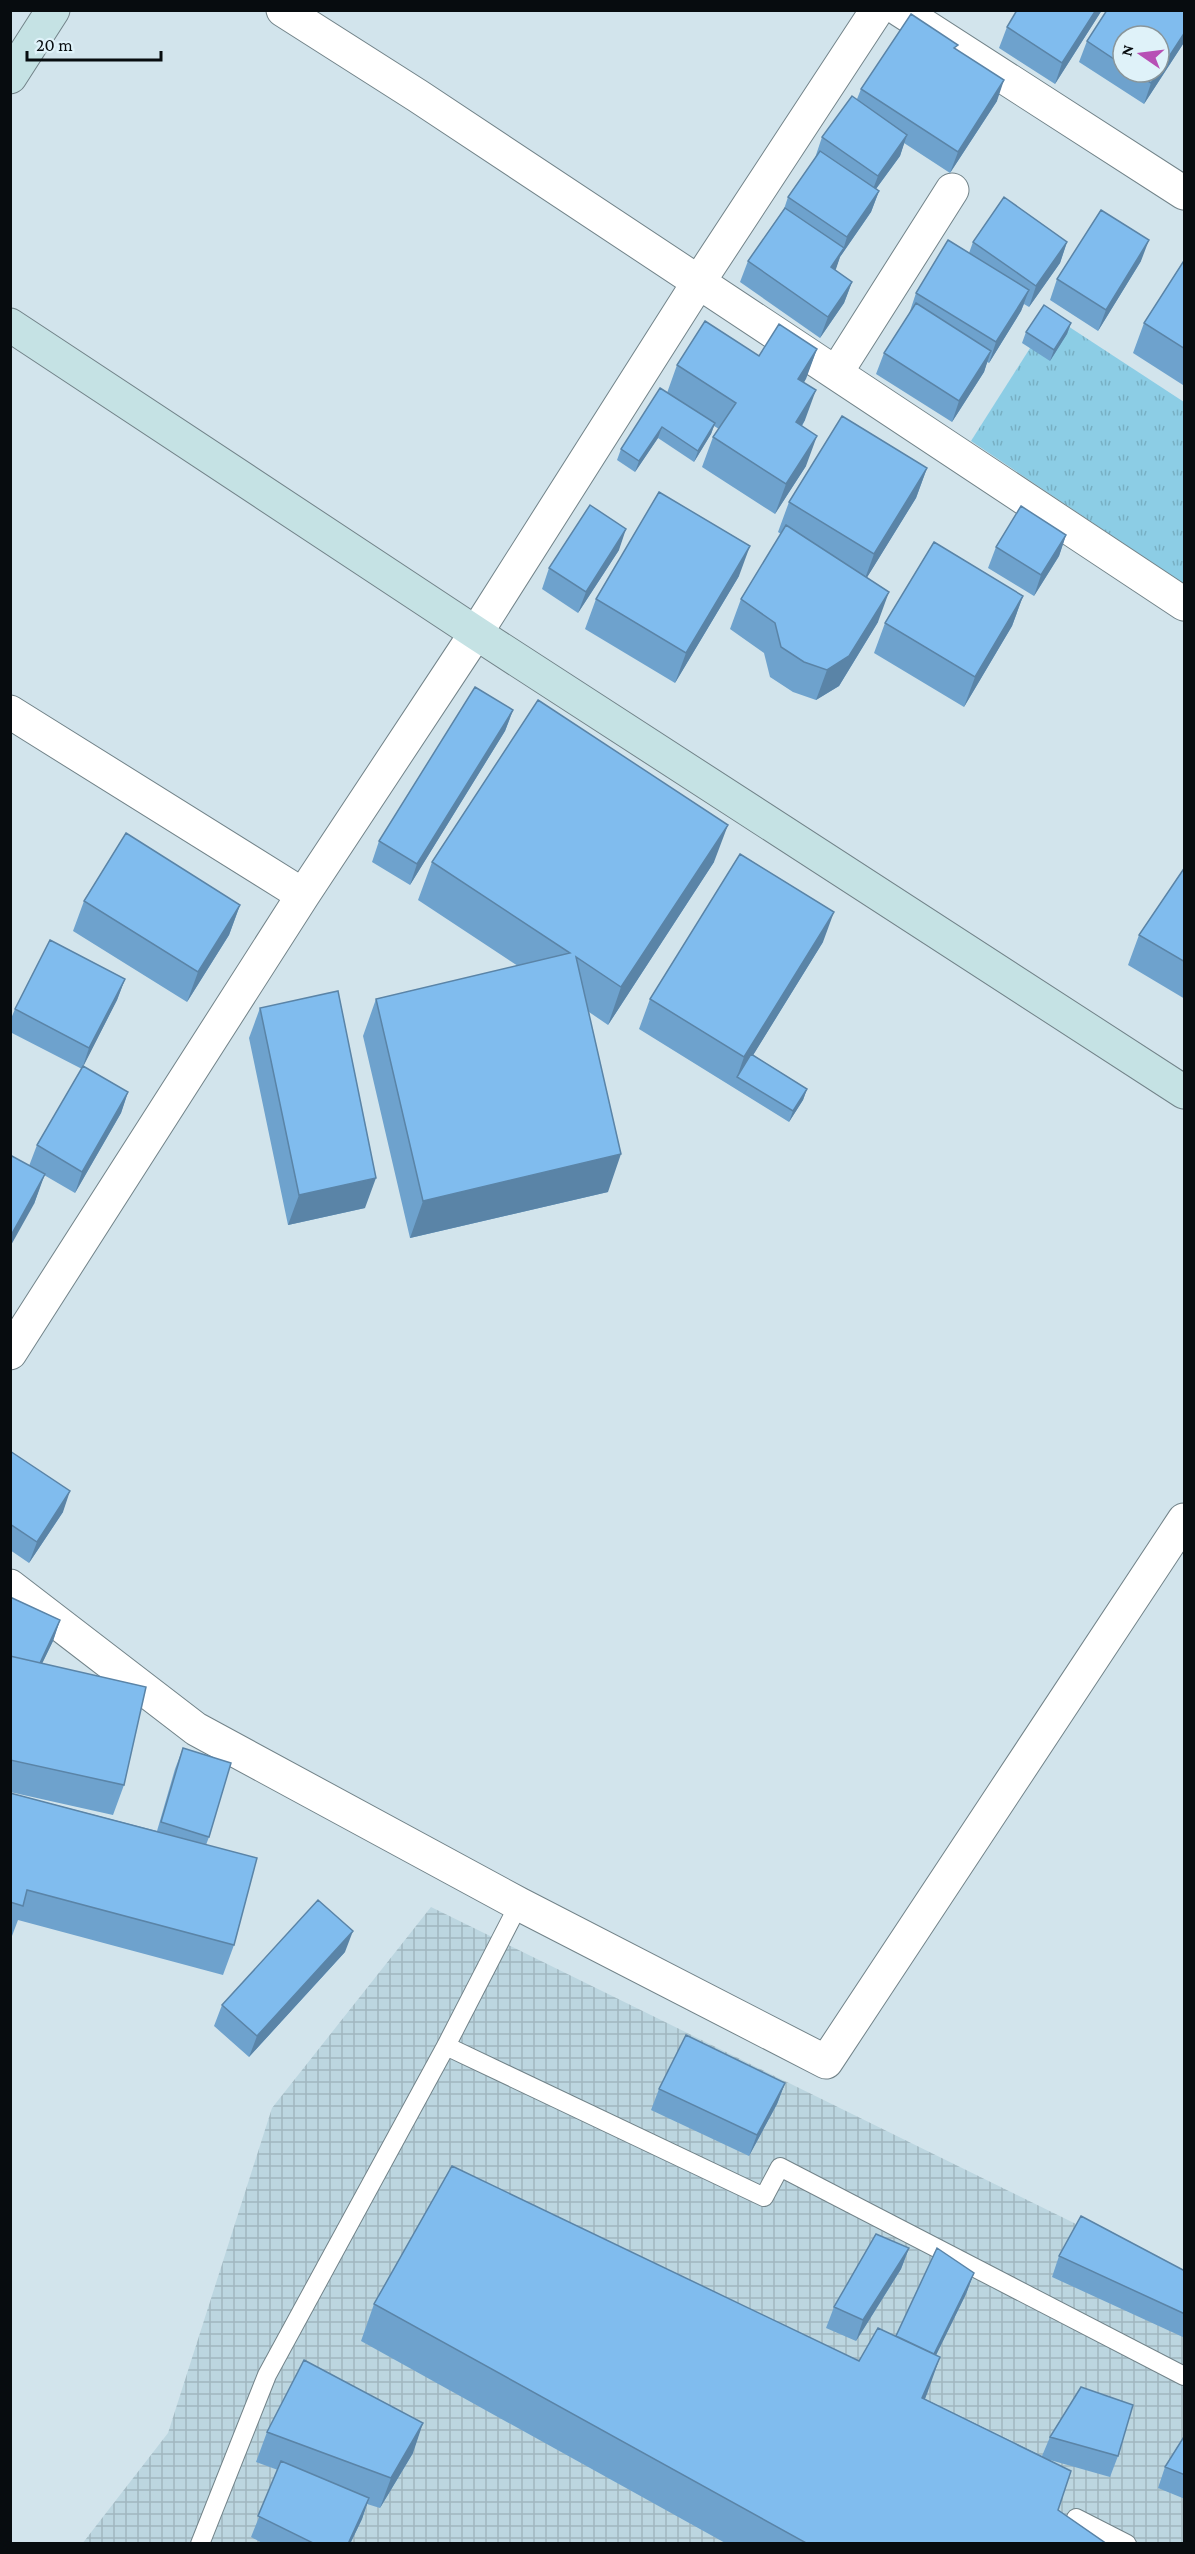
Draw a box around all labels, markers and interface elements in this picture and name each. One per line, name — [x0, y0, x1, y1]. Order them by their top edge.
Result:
scale bar — [27, 24, 160, 62]
north arrow — [1111, 24, 1171, 84]
text: 20 m — [36, 35, 73, 55]
text: N — [1117, 43, 1137, 58]

